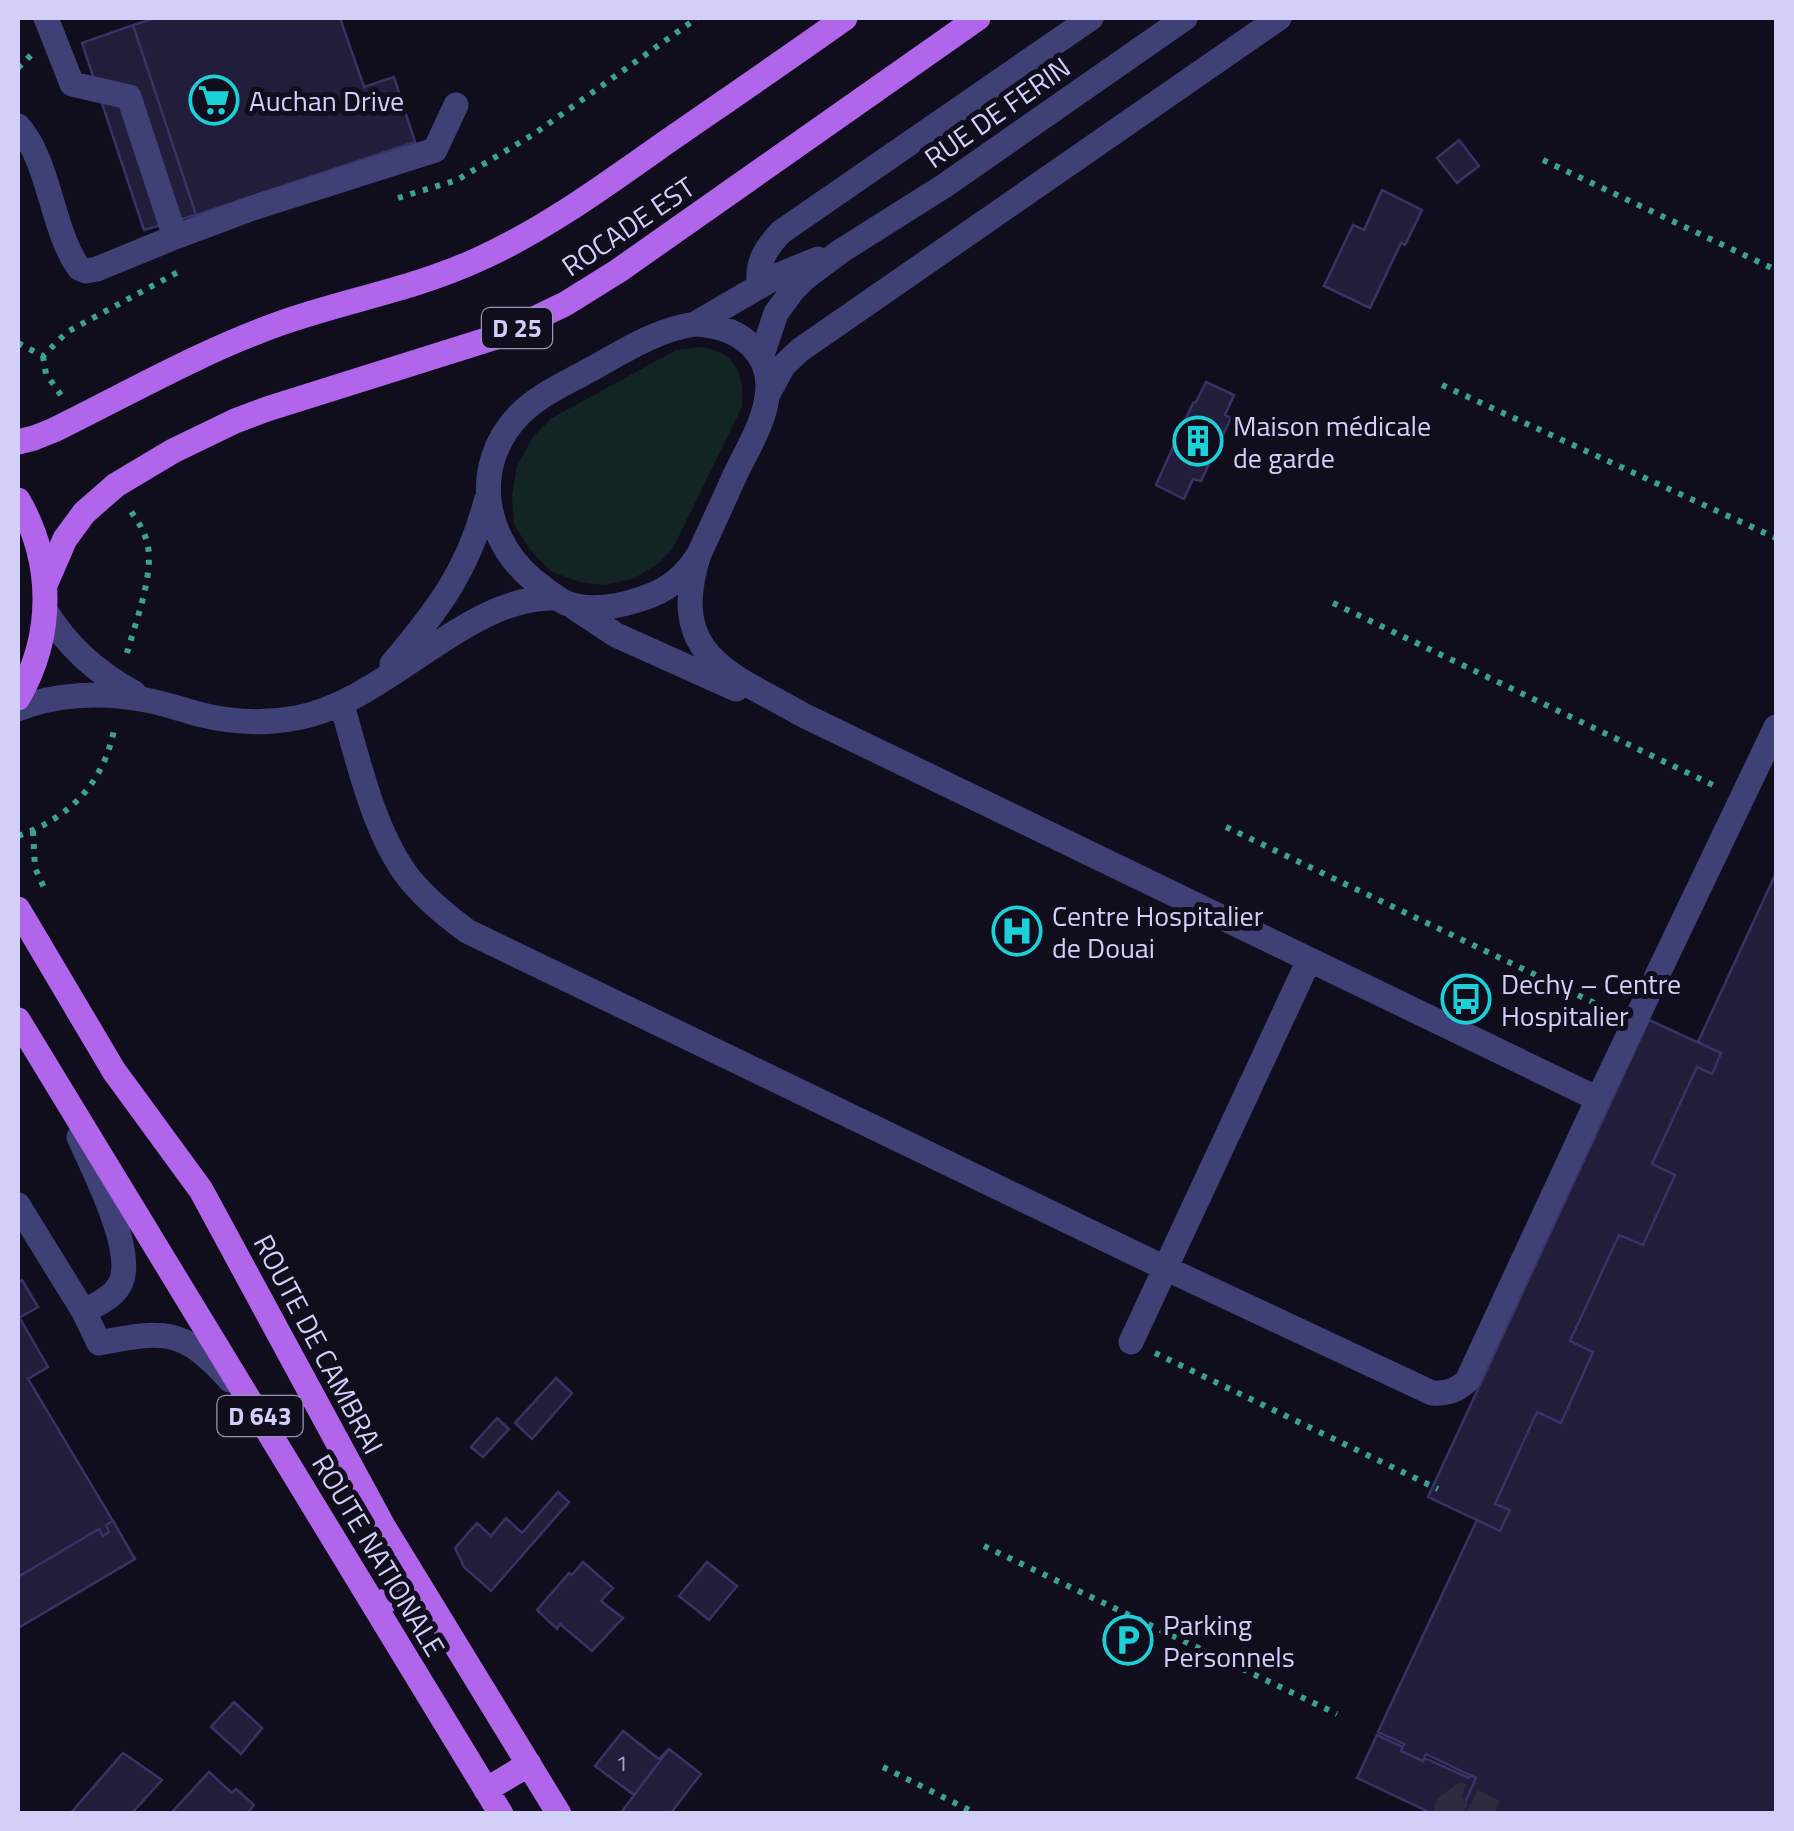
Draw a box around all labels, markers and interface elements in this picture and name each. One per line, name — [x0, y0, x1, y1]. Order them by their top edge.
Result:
street label: RUE DE FERIN — [915, 46, 1079, 178]
supermarket icon: Auchan Drive — [188, 74, 240, 126]
place label: Auchan Drive — [249, 79, 404, 122]
street label: ROCADE EST — [553, 165, 704, 287]
road number: D 25 — [482, 308, 552, 348]
place label: Maison médicale de garde — [1233, 404, 1431, 479]
building icon: Maison médicale de garde — [1172, 415, 1224, 467]
place label: Centre Hospitalier de Douai — [1052, 894, 1264, 969]
hospital icon: Centre Hospitalier de Douai — [991, 905, 1043, 957]
place label: Dechy – Centre Hospitalier — [1501, 962, 1681, 1037]
bus stop icon: Dechy – Centre Hospitalier — [1440, 973, 1492, 1025]
street label: ROUTE DE CAMBRAI — [243, 1227, 395, 1461]
road number: D 643 — [218, 1396, 302, 1436]
street label: ROUTE NATIONALE — [302, 1446, 456, 1664]
place label: Parking Personnels — [1163, 1603, 1295, 1678]
parking icon: Parking Personnels — [1102, 1614, 1154, 1666]
house number: 1 — [616, 1746, 628, 1780]

